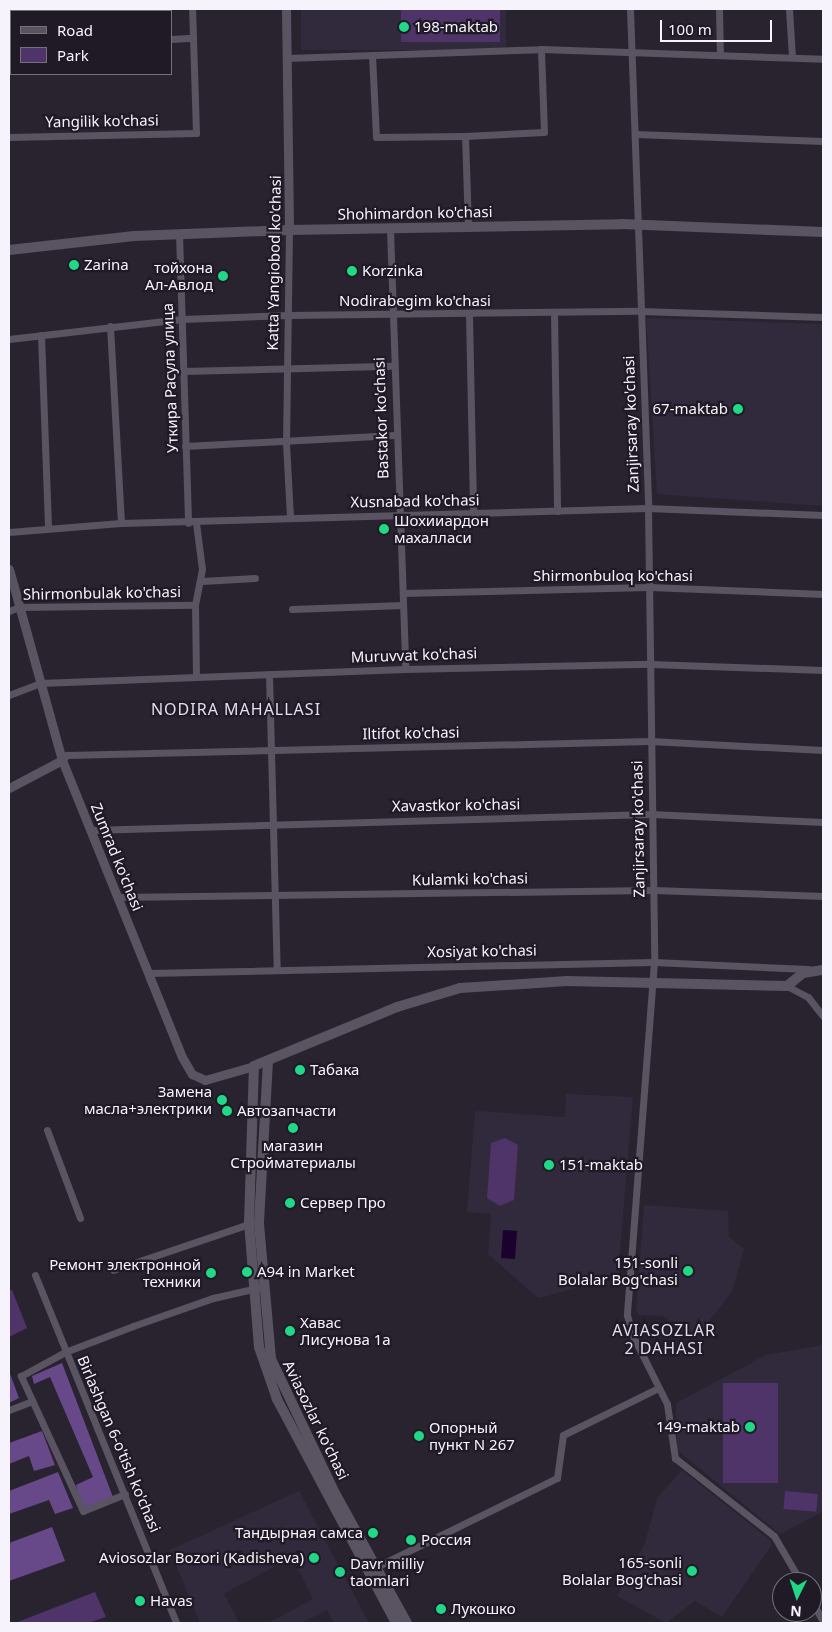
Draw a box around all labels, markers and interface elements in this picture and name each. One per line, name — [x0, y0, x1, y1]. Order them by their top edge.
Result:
legend — [10, 10, 172, 75]
scale bar — [662, 10, 774, 42]
place label: 198-maktab — [414, 18, 498, 36]
text: 100 m — [668, 19, 712, 39]
text: Road — [57, 20, 93, 40]
marker: 198-maktab — [398, 21, 410, 33]
text: Park — [57, 45, 89, 65]
street label: Yangilik ko'chasi — [45, 111, 159, 131]
street label: Katta Yangiobod ko'chasi — [263, 175, 285, 351]
street label: Shohimardon ko'chasi — [337, 203, 493, 223]
place label: Zarina — [84, 256, 129, 274]
place label: тойхона Ал-Авлод — [145, 258, 213, 293]
marker: Zarina — [68, 259, 80, 271]
place label: Korzinka — [362, 262, 423, 280]
marker: Korzinka — [346, 265, 358, 277]
marker: тойхона Ал-Авлод — [217, 270, 229, 282]
street label: Nodirabegim ko'chasi — [339, 292, 491, 310]
street label: Уткира Расула улица — [158, 303, 182, 453]
street label: Zanjirsaray ko'chasi — [620, 355, 642, 493]
street label: Bastakor ko'chasi — [370, 357, 392, 479]
place label: 67-maktab — [653, 400, 728, 418]
marker: 67-maktab — [732, 403, 744, 415]
street label: Xusnabad ko'chasi — [350, 491, 480, 511]
place label: Шохииардон махалласи — [394, 511, 489, 546]
marker: Шохииардон махалласи — [378, 523, 390, 535]
street label: Shirmonbuloq ko'chasi — [533, 567, 693, 585]
street label: Shirmonbulak ko'chasi — [23, 583, 181, 603]
street label: Muruvvat ko'chasi — [350, 644, 478, 666]
district label: NODIRA MAHALLASI — [149, 699, 323, 719]
street label: Iltifot ko'chasi — [362, 723, 460, 743]
street label: Zanjirsaray ko'chasi — [628, 760, 648, 898]
street label: Xavastkor ko'chasi — [392, 795, 520, 815]
street label: Zumrad ko'chasi — [87, 800, 147, 914]
street label: Kulamki ko'chasi — [412, 869, 528, 889]
street label: Xosiyat ko'chasi — [427, 941, 537, 961]
place label: Табака — [310, 1061, 359, 1079]
marker: Табака — [294, 1064, 306, 1076]
place label: Замена масла+электрики — [84, 1082, 212, 1117]
marker: Замена масла+электрики — [216, 1094, 228, 1106]
place label: Автозапчасти — [237, 1102, 336, 1120]
marker: Автозапчасти — [221, 1105, 233, 1117]
marker: магазин Стройматериалы — [287, 1122, 299, 1134]
place label: магазин Стройматериалы — [230, 1136, 356, 1171]
place label: 151-maktab — [559, 1156, 643, 1174]
marker: 151-maktab — [543, 1159, 555, 1171]
place label: Сервер Про — [300, 1194, 386, 1212]
marker: Сервер Про — [284, 1197, 296, 1209]
place label: 151-sonli Bolalar Bog'chasi — [558, 1253, 678, 1288]
place label: Ремонт электронной техники — [49, 1255, 201, 1290]
place label: A94 in Market — [257, 1263, 355, 1281]
marker: 151-sonli Bolalar Bog'chasi — [682, 1265, 694, 1277]
marker: A94 in Market — [241, 1266, 253, 1278]
marker: Ремонт электронной техники — [205, 1267, 217, 1279]
place label: Хавас Лисунова 1а — [300, 1313, 391, 1348]
district label: AVIASOZLAR 2 DAHASI — [611, 1320, 717, 1358]
marker: Хавас Лисунова 1а — [284, 1325, 296, 1337]
street label: Birlashgan 6-o'tish ko'chasi — [74, 1353, 164, 1535]
street label: Aviasozlar ko'chasi — [279, 1357, 353, 1483]
place label: Опорный пункт N 267 — [429, 1418, 515, 1453]
place label: 149-maktab — [656, 1418, 740, 1436]
marker: 149-maktab — [744, 1421, 756, 1433]
marker: Опорный пункт N 267 — [413, 1430, 425, 1442]
place label: Тандырная самса — [235, 1524, 363, 1542]
marker: Тандырная самса — [367, 1527, 379, 1539]
place label: Россия — [421, 1531, 471, 1549]
marker: Россия — [405, 1534, 417, 1546]
place label: Aviosozlar Bozori (Kadisheva) — [99, 1549, 304, 1567]
marker: Aviosozlar Bozori (Kadisheva) — [308, 1552, 320, 1564]
place label: 165-sonli Bolalar Bog'chasi — [562, 1553, 682, 1588]
place label: Davr milliy taomlari — [350, 1554, 424, 1589]
marker: 165-sonli Bolalar Bog'chasi — [686, 1565, 698, 1577]
marker: Davr milliy taomlari — [334, 1566, 346, 1578]
north arrow — [772, 1572, 822, 1622]
place label: Havas — [150, 1592, 193, 1610]
marker: Havas — [134, 1595, 146, 1607]
place label: Лукошко — [451, 1600, 516, 1618]
text: N — [790, 1602, 802, 1621]
marker: Лукошко — [435, 1603, 447, 1615]

